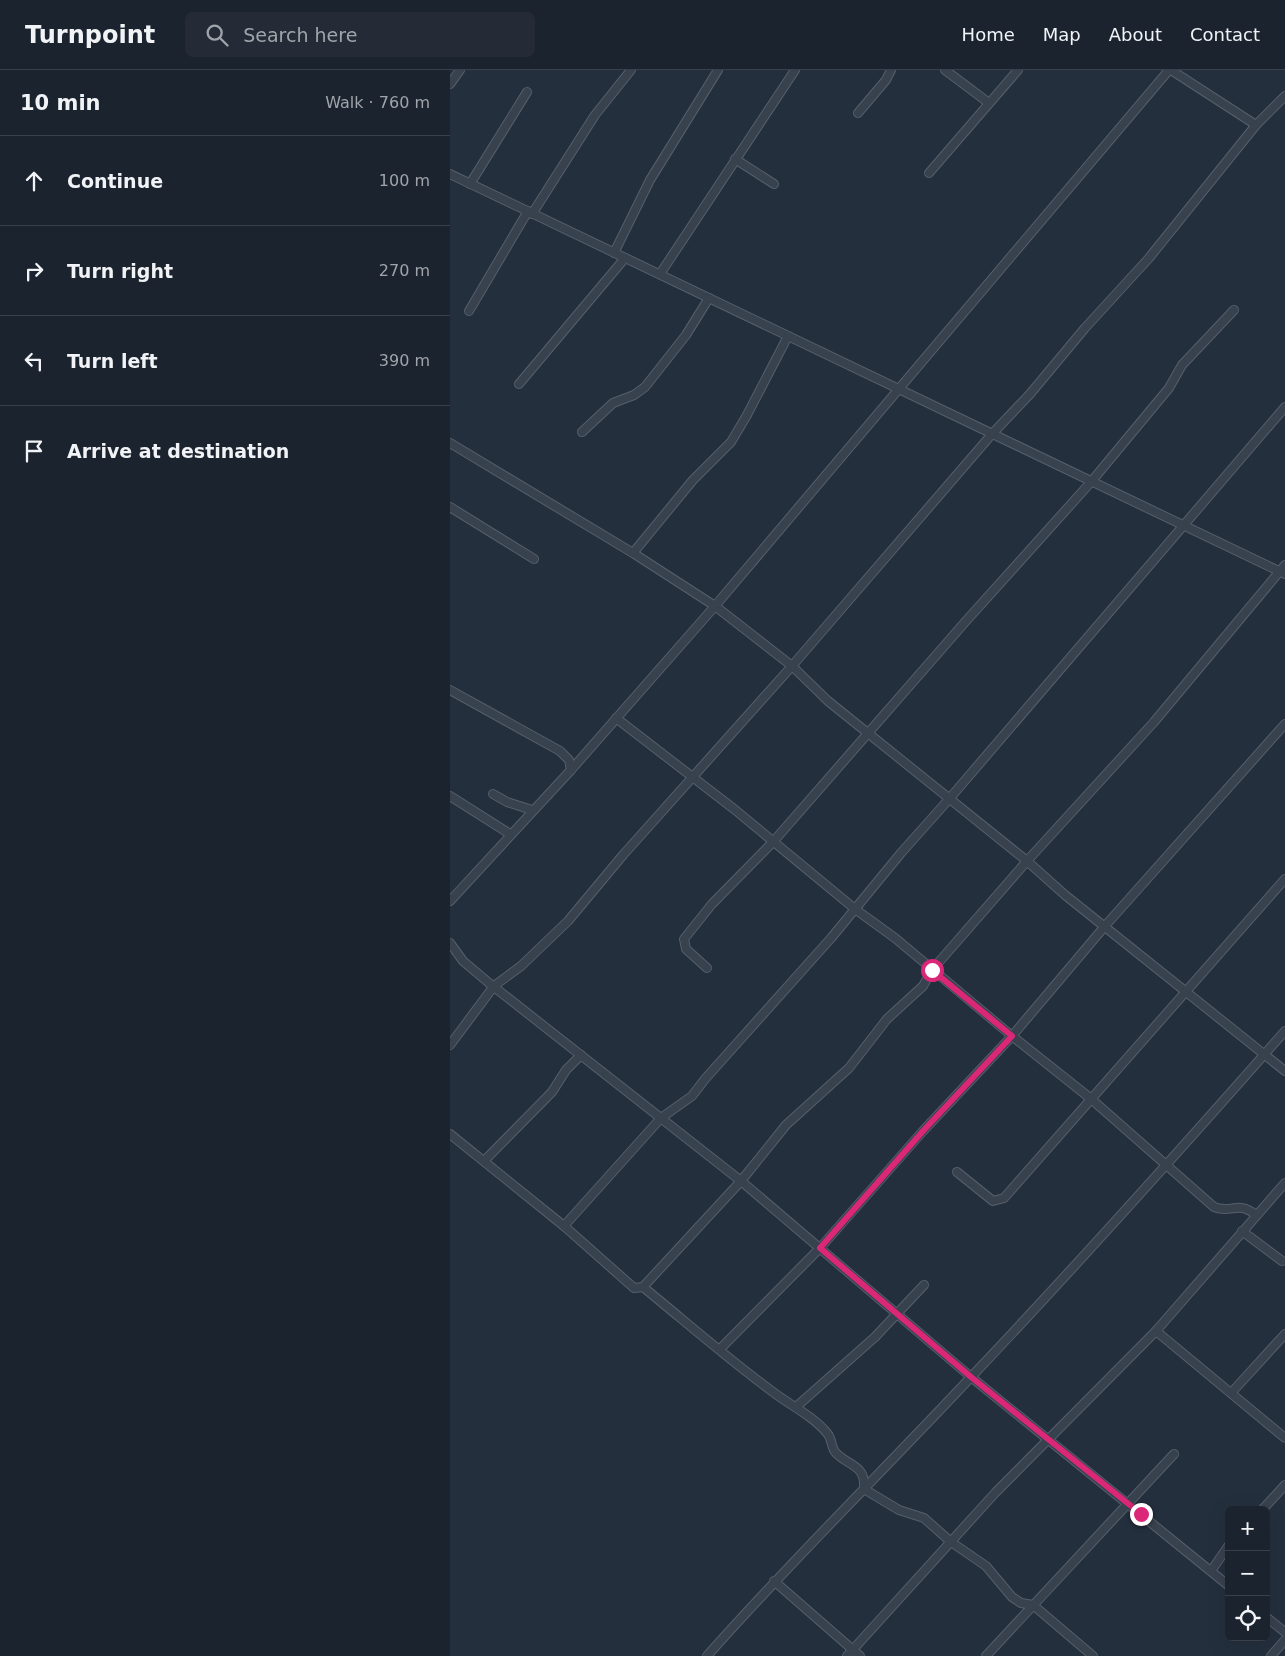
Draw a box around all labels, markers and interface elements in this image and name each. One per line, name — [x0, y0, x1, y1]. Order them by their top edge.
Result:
search box — [185, 12, 535, 57]
text: Turnpoint — [25, 21, 155, 49]
icon: search — [203, 21, 231, 49]
text: Search here — [243, 24, 357, 46]
text: Home — [962, 24, 1015, 45]
text: Map — [1043, 24, 1081, 45]
text: About — [1109, 24, 1162, 45]
text: Contact — [1190, 24, 1260, 45]
text: 10 min — [20, 91, 101, 115]
text: Walk · 760 m — [325, 93, 430, 112]
icon: ahead — [20, 167, 48, 195]
text: Continue — [67, 170, 163, 192]
text: 100 m — [379, 171, 430, 190]
icon: right — [20, 257, 48, 285]
text: Turn right — [67, 260, 173, 282]
text: 270 m — [379, 261, 430, 280]
icon: left — [20, 347, 48, 375]
text: Turn left — [67, 350, 158, 372]
text: 390 m — [379, 351, 430, 370]
icon: arrive — [20, 437, 48, 465]
text: Arrive at destination — [67, 440, 289, 462]
route start — [921, 959, 944, 982]
route end — [1130, 1503, 1153, 1526]
map controls — [1225, 1506, 1270, 1641]
button: + — [1225, 1506, 1270, 1551]
button: − — [1225, 1551, 1270, 1596]
button: locate — [1225, 1596, 1270, 1641]

